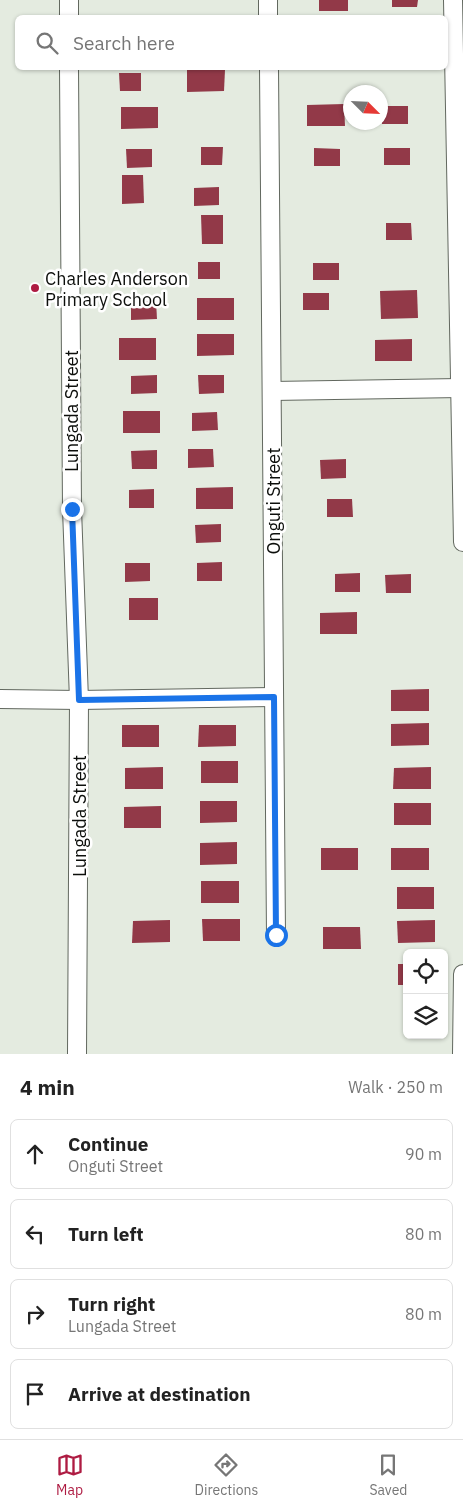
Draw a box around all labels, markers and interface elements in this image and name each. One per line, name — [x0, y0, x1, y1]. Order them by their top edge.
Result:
search box — [15, 15, 448, 70]
icon: search — [33, 29, 61, 57]
text: Search here — [73, 31, 175, 55]
north arrow — [343, 85, 388, 130]
place label: Charles Anderson Primary School — [45, 267, 188, 311]
marker: Charles Anderson Primary School — [29, 282, 41, 294]
street label: Lungada Street — [60, 350, 83, 472]
street label: Onguti Street — [262, 447, 285, 555]
route end — [61, 498, 84, 521]
street label: Lungada Street — [68, 755, 91, 877]
route start — [265, 924, 288, 947]
map controls — [403, 949, 448, 1039]
button: locate — [403, 949, 448, 994]
button: layers — [403, 994, 448, 1039]
text: 4 min — [20, 1073, 75, 1101]
text: Walk · 250 m — [348, 1077, 443, 1097]
text: Continue — [68, 1132, 148, 1156]
icon: ahead — [21, 1140, 49, 1168]
text: 90 m — [405, 1144, 442, 1164]
text: Onguti Street — [68, 1156, 163, 1176]
icon: left — [21, 1220, 49, 1248]
text: Turn left — [68, 1222, 144, 1246]
text: 80 m — [405, 1224, 442, 1244]
text: Turn right — [68, 1292, 155, 1316]
icon: right — [21, 1300, 49, 1328]
text: 80 m — [405, 1304, 442, 1324]
text: Lungada Street — [68, 1316, 176, 1336]
icon: arrive — [21, 1380, 49, 1408]
text: Arrive at destination — [68, 1382, 251, 1406]
tab: Map — [56, 1451, 84, 1499]
tab: Directions — [195, 1451, 258, 1499]
tab: Saved — [369, 1451, 407, 1499]

